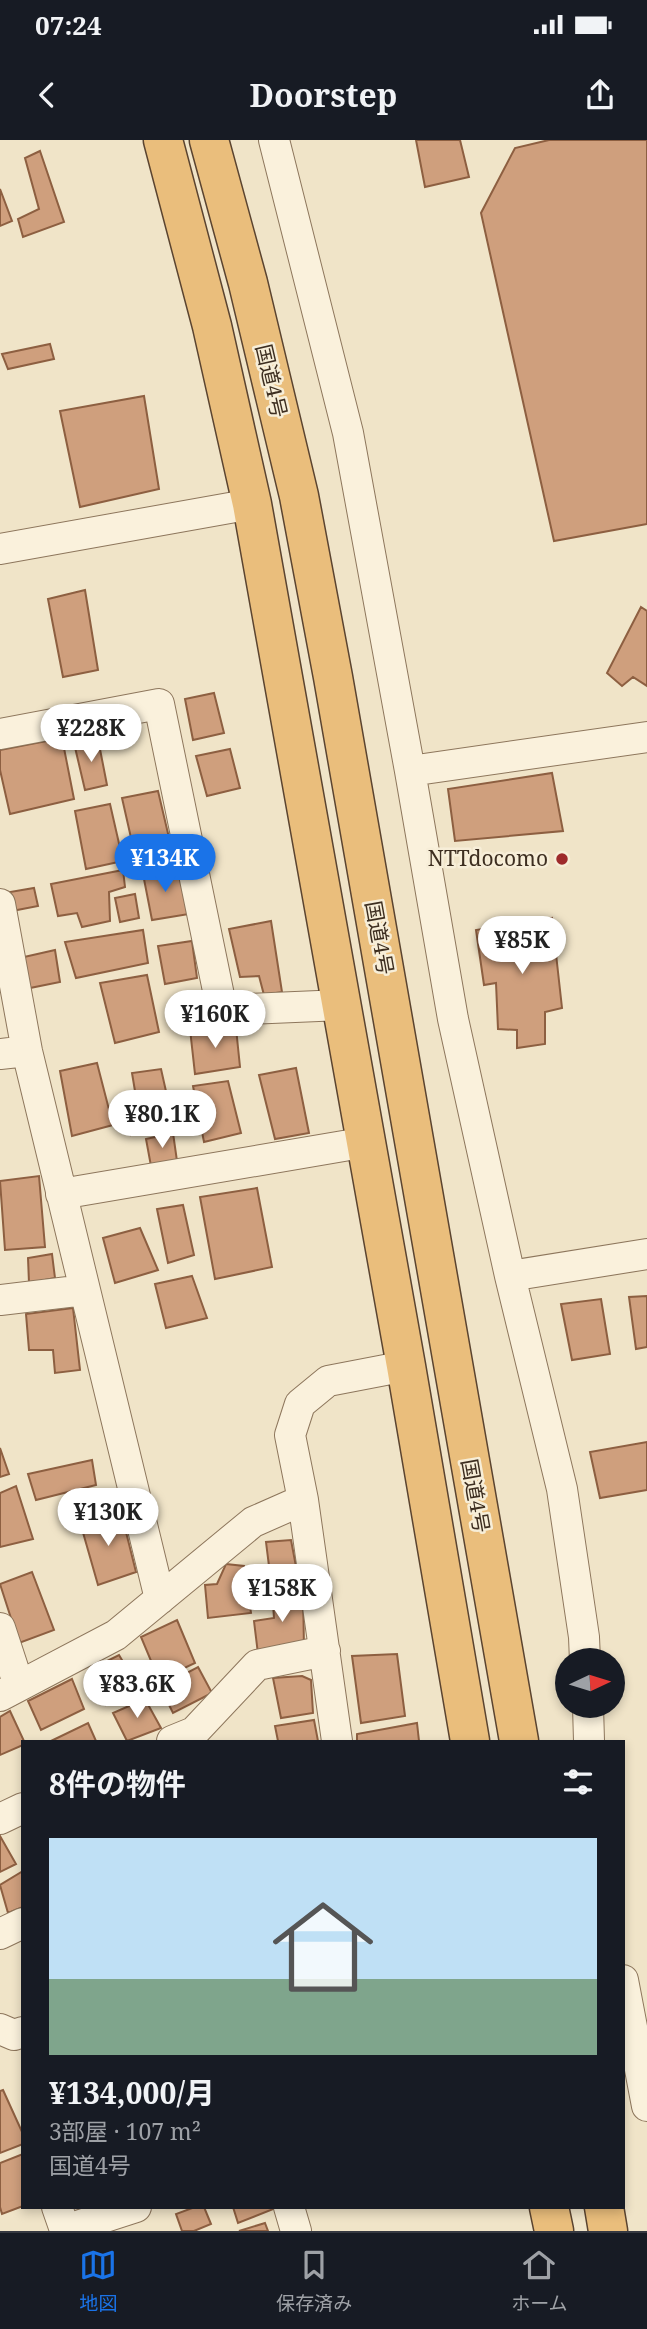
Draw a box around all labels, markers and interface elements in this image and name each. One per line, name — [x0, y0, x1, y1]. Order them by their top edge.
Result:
text: 07:24 — [35, 7, 102, 43]
text: Doorstep — [250, 73, 397, 116]
icon: back — [28, 76, 66, 114]
icon: share — [581, 76, 619, 114]
street label: 国道4号 — [250, 341, 294, 420]
pin: ¥228K — [42, 704, 140, 764]
text: ¥228K — [57, 711, 125, 743]
pin: ¥134K — [116, 834, 214, 894]
text: ¥134K — [131, 841, 199, 873]
place label: NTTdocomo — [428, 844, 548, 872]
marker: NTTdocomo — [554, 851, 570, 867]
street label: 国道4号 — [360, 899, 400, 977]
pin: ¥85K — [481, 916, 563, 976]
text: ¥85K — [494, 923, 550, 955]
pin: ¥160K — [166, 990, 264, 1050]
text: ¥160K — [181, 997, 249, 1029]
pin: ¥80.1K — [105, 1090, 219, 1150]
text: ¥80.1K — [124, 1097, 200, 1129]
street label: 国道4号 — [456, 1457, 496, 1535]
pin: ¥130K — [59, 1488, 157, 1548]
text: ¥130K — [74, 1495, 142, 1527]
pin: ¥158K — [233, 1564, 331, 1624]
text: ¥158K — [248, 1571, 316, 1603]
north arrow — [555, 1648, 625, 1718]
map controls — [555, 1648, 625, 1718]
pin: ¥83.6K — [80, 1660, 194, 1720]
text: ¥83.6K — [99, 1667, 175, 1699]
text: 8件の物件 — [49, 1763, 186, 1804]
icon: filters — [559, 1763, 597, 1801]
icon: home — [260, 1884, 386, 2010]
text: ¥134,000/月 — [49, 2072, 215, 2113]
text: 3部屋 · 107 m² — [49, 2115, 201, 2147]
text: 国道4号 — [49, 2149, 131, 2181]
tab: 地図 — [79, 2246, 117, 2316]
tab: 保存済み — [276, 2246, 352, 2316]
tab: ホーム — [511, 2246, 568, 2316]

